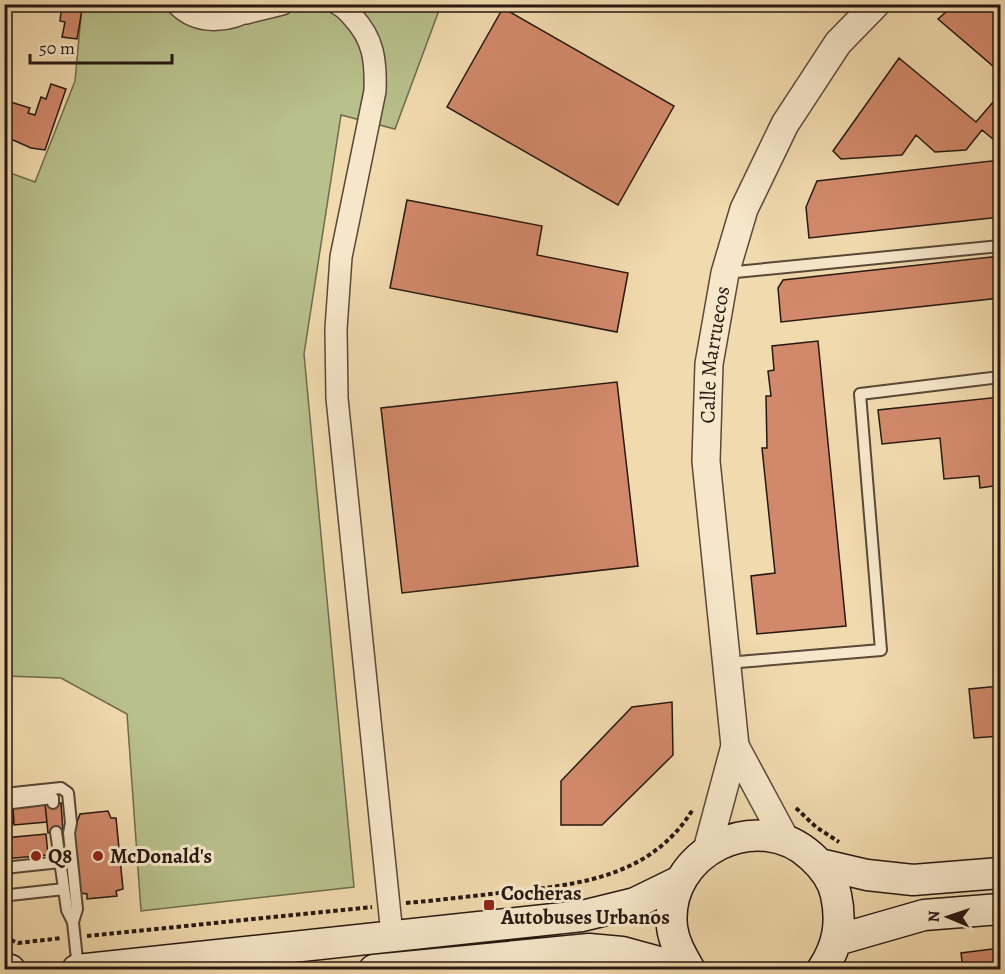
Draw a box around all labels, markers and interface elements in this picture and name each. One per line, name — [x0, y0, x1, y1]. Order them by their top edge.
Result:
scale bar — [30, 27, 172, 65]
text: 50 m — [39, 36, 75, 60]
street label: Calle Marruecos — [693, 284, 736, 424]
place label: Q8 — [48, 842, 72, 870]
place label: McDonald's — [110, 842, 212, 870]
marker: Q8 — [29, 849, 43, 863]
marker: McDonald's — [91, 849, 105, 863]
place label: Cocheras Autobuses Urbanos — [500, 879, 670, 931]
north arrow — [918, 887, 978, 947]
marker: Cocheras Autobuses Urbanos — [482, 898, 496, 912]
text: N — [923, 910, 945, 923]

